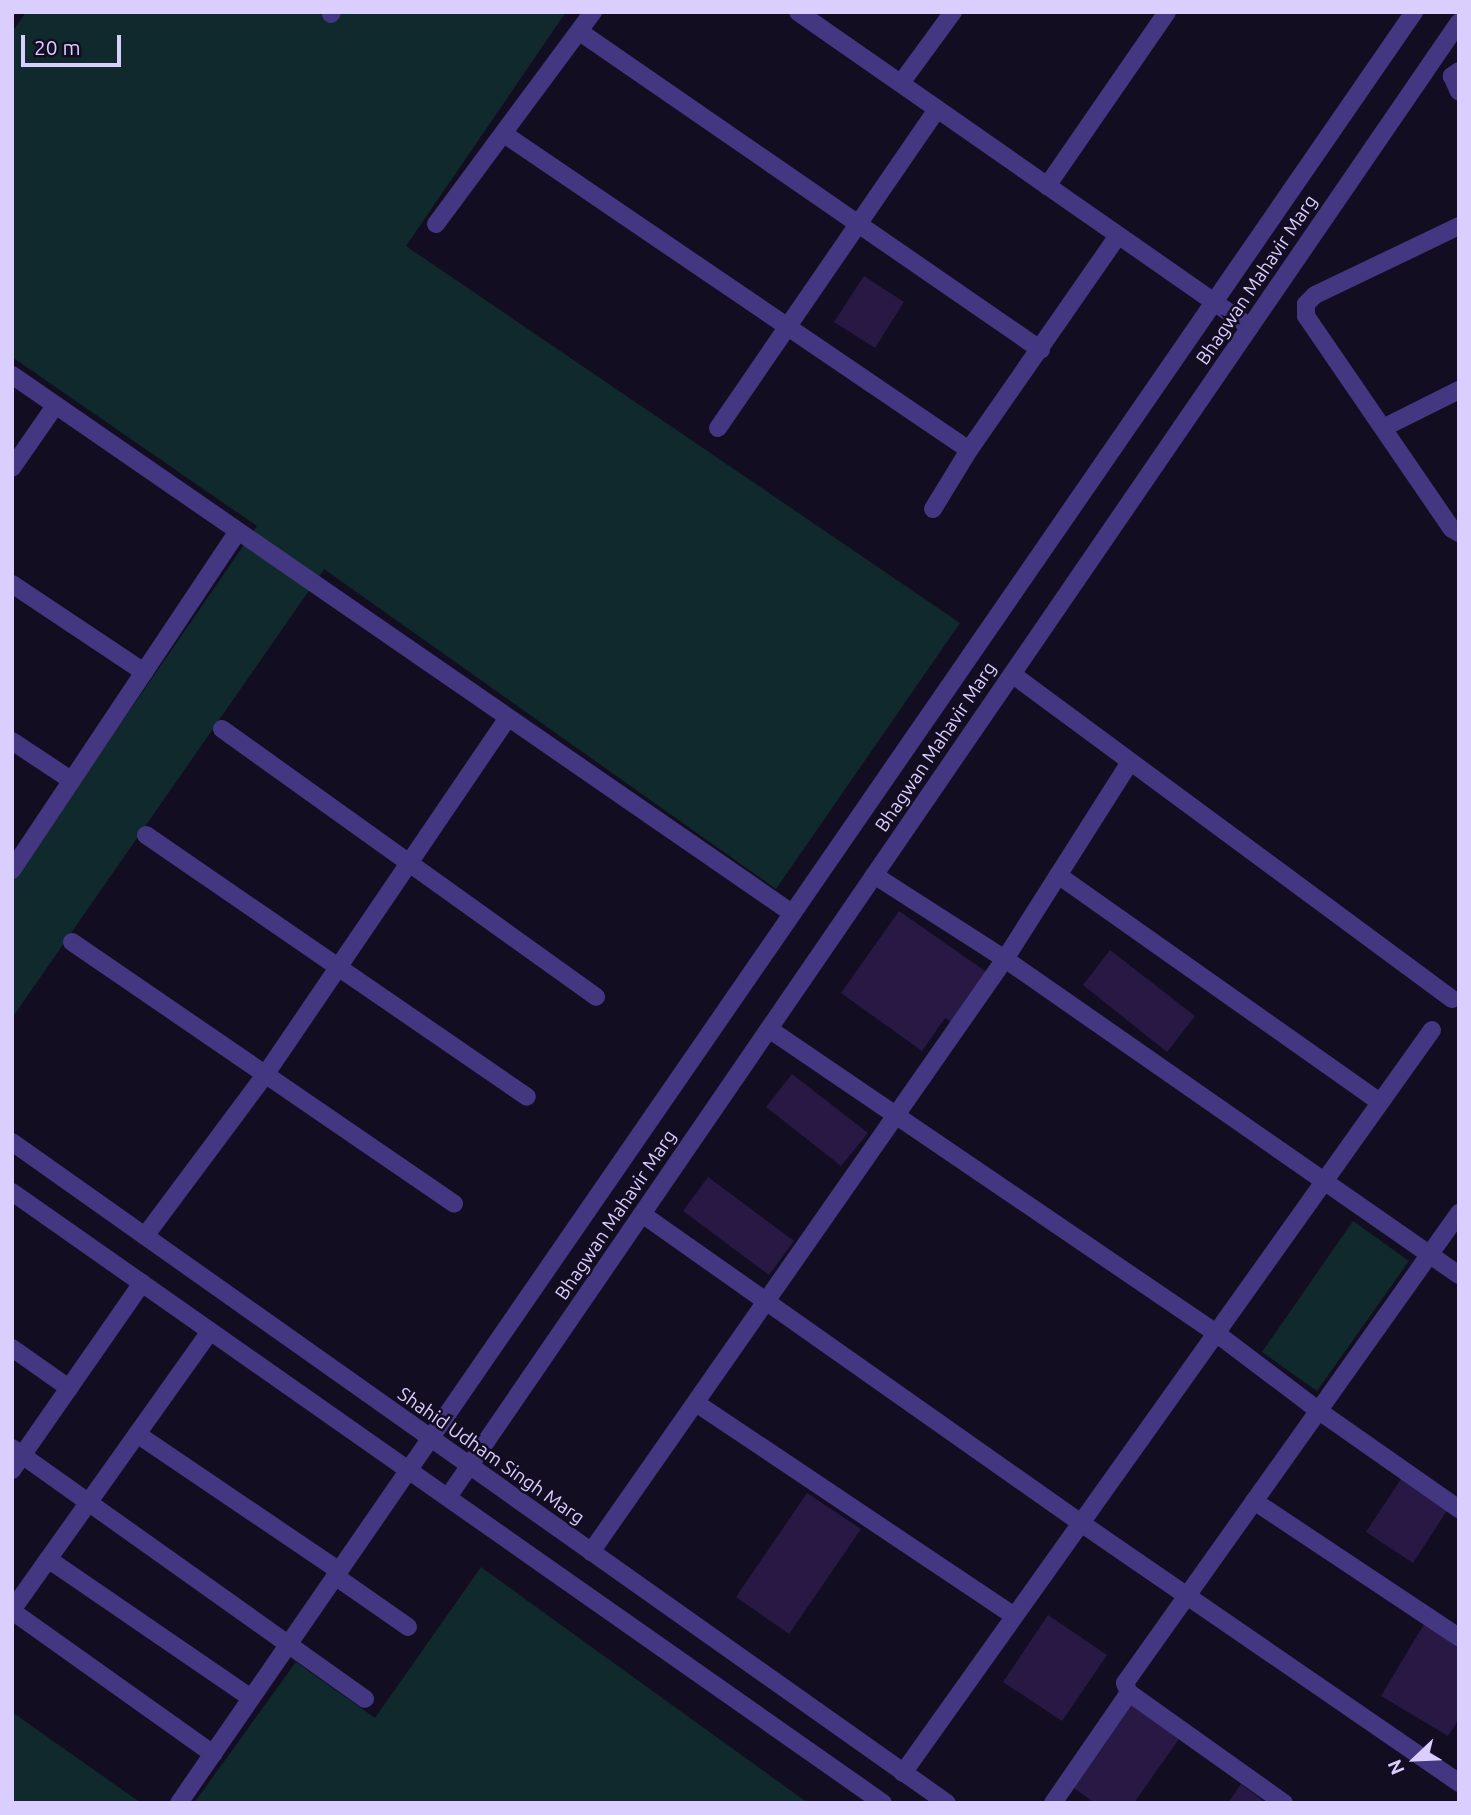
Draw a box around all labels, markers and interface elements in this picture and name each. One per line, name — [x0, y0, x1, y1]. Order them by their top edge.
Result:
scale bar — [24, 21, 124, 65]
text: 20 m — [34, 35, 81, 59]
street label: Bhagwan Mahavir Marg — [1192, 191, 1322, 369]
street label: Bhagwan Mahavir Marg — [871, 658, 1001, 836]
street label: Bhagwan Mahavir Marg — [551, 1126, 681, 1304]
street label: Shahid Udham Singh Marg — [393, 1383, 589, 1529]
north arrow — [1380, 1724, 1450, 1794]
text: N — [1383, 1756, 1409, 1778]

